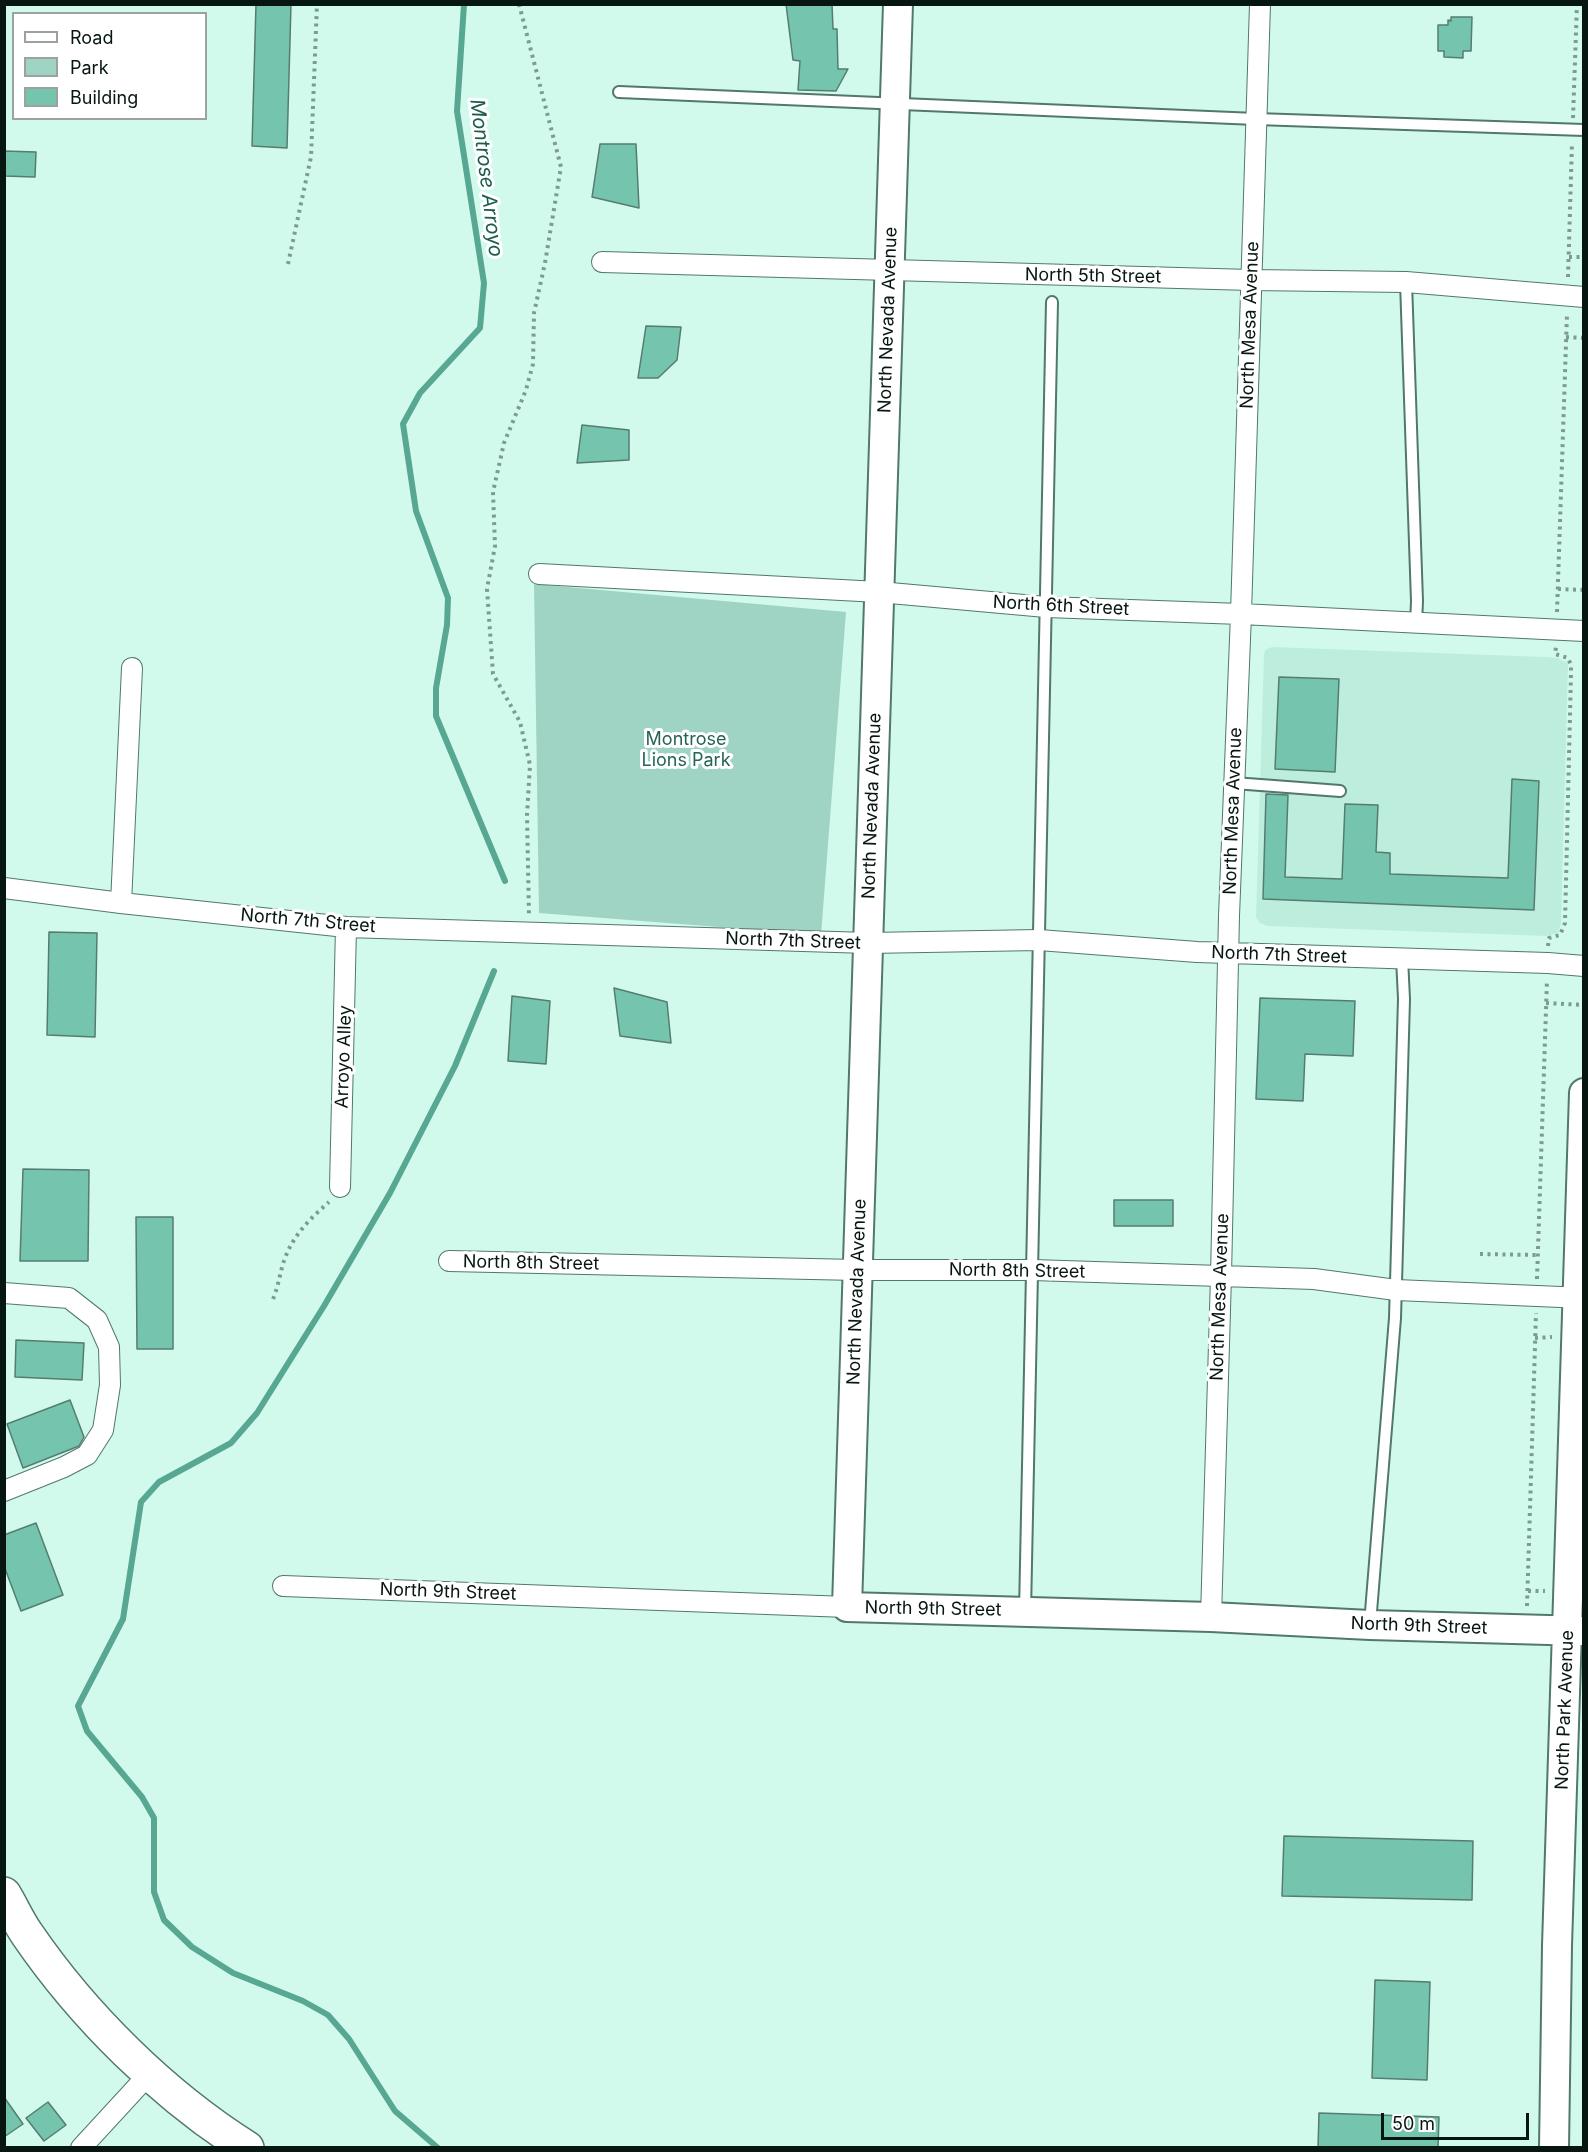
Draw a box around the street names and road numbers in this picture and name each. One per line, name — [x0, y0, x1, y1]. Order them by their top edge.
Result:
street label: North Nevada Avenue — [874, 227, 902, 413]
street label: North Mesa Avenue — [1236, 241, 1264, 409]
street label: North 5th Street — [1025, 264, 1161, 288]
street label: North 6th Street — [992, 592, 1130, 620]
street label: North Nevada Avenue — [858, 713, 886, 899]
street label: North Mesa Avenue — [1219, 727, 1247, 895]
street label: North 7th Street — [240, 904, 376, 938]
street label: North 7th Street — [725, 928, 861, 954]
street label: North 7th Street — [1211, 942, 1347, 968]
street label: Arroyo Alley — [331, 1005, 357, 1109]
street label: North Nevada Avenue — [843, 1199, 871, 1385]
street label: North Mesa Avenue — [1206, 1213, 1234, 1381]
street label: North 8th Street — [463, 1251, 599, 1275]
street label: North 8th Street — [949, 1259, 1085, 1283]
street label: North 9th Street — [379, 1579, 517, 1605]
street label: North 9th Street — [864, 1597, 1002, 1621]
street label: North 9th Street — [1350, 1613, 1488, 1639]
street label: North Park Avenue — [1551, 1630, 1579, 1790]

